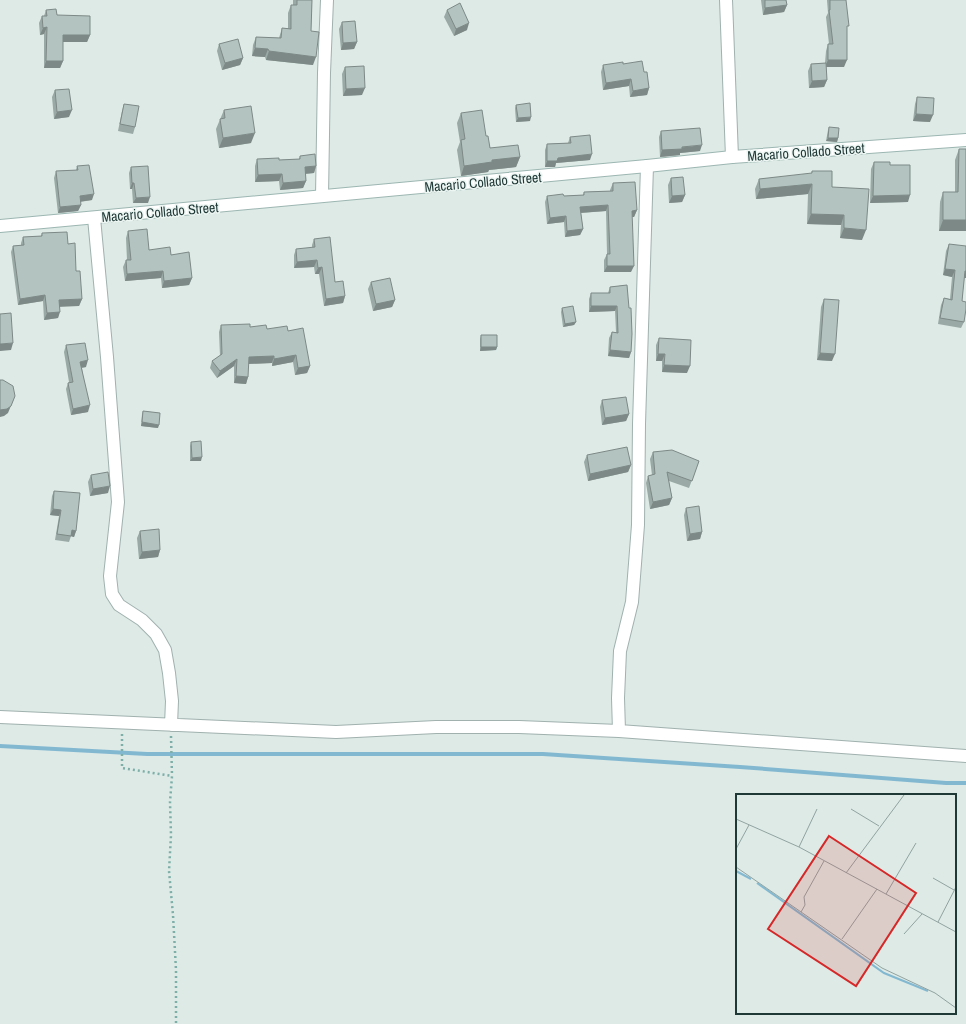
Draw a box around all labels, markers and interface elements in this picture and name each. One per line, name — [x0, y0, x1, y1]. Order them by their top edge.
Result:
street label: Macario Collado Street — [747, 139, 865, 165]
street label: Macario Collado Street — [424, 168, 542, 196]
street label: Macario Collado Street — [101, 198, 219, 226]
inset map — [736, 794, 956, 1014]

